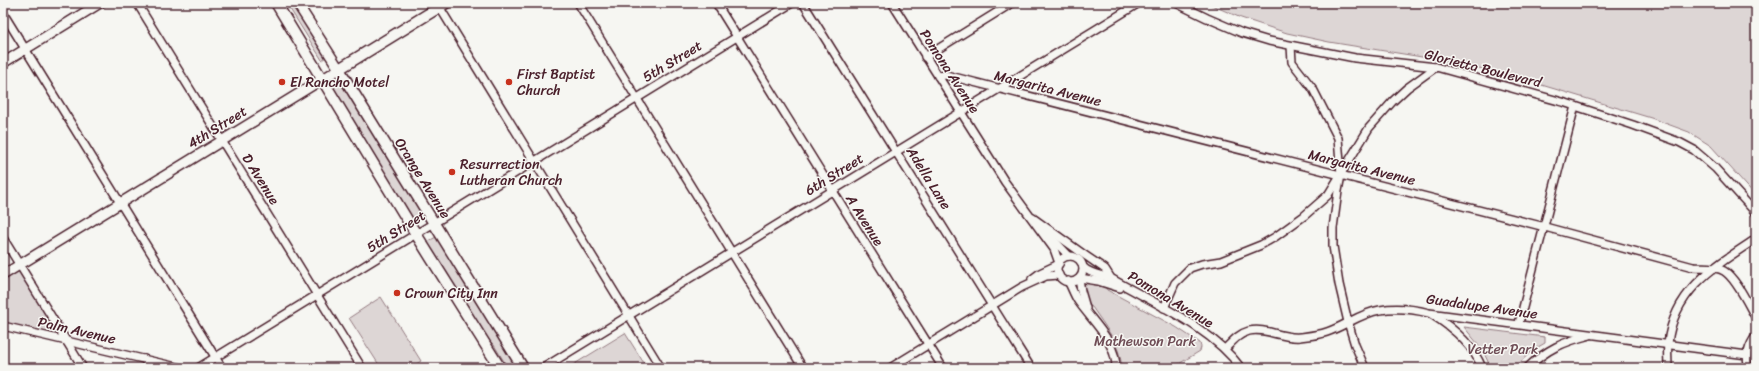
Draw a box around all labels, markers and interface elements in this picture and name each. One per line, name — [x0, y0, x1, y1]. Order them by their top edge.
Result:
street label: Pomona Avenue — [913, 24, 986, 119]
street label: 5th Street — [637, 34, 707, 89]
street label: Glorietta Boulevard — [1422, 42, 1546, 95]
place label: First Baptist Church — [517, 62, 595, 103]
street label: Margarita Avenue — [992, 63, 1104, 114]
place label: El Rancho Motel — [290, 70, 390, 95]
marker: El Rancho Motel — [277, 77, 287, 87]
marker: First Baptist Church — [504, 77, 514, 87]
street label: 4th Street — [182, 99, 252, 156]
street label: Orange Avenue — [388, 133, 458, 224]
street label: Adella Lane — [899, 141, 958, 215]
street label: Margarita Avenue — [1306, 142, 1418, 193]
street label: 6th Street — [800, 146, 869, 202]
street label: D Avenue — [235, 149, 286, 210]
place label: Resurrection Lutheran Church — [460, 152, 562, 193]
marker: Resurrection Lutheran Church — [447, 167, 457, 177]
street label: A Avenue — [838, 188, 891, 251]
street label: 5th Street — [362, 203, 431, 260]
street label: Pomona Avenue — [1123, 264, 1219, 335]
place label: Crown City Inn — [405, 281, 498, 306]
street label: Guadalupe Avenue — [1425, 286, 1539, 327]
marker: Crown City Inn — [392, 288, 402, 298]
street label: Palm Avenue — [36, 309, 118, 352]
park label: Mathewson Park — [1094, 329, 1197, 354]
park label: Vetter Park — [1468, 337, 1538, 362]

